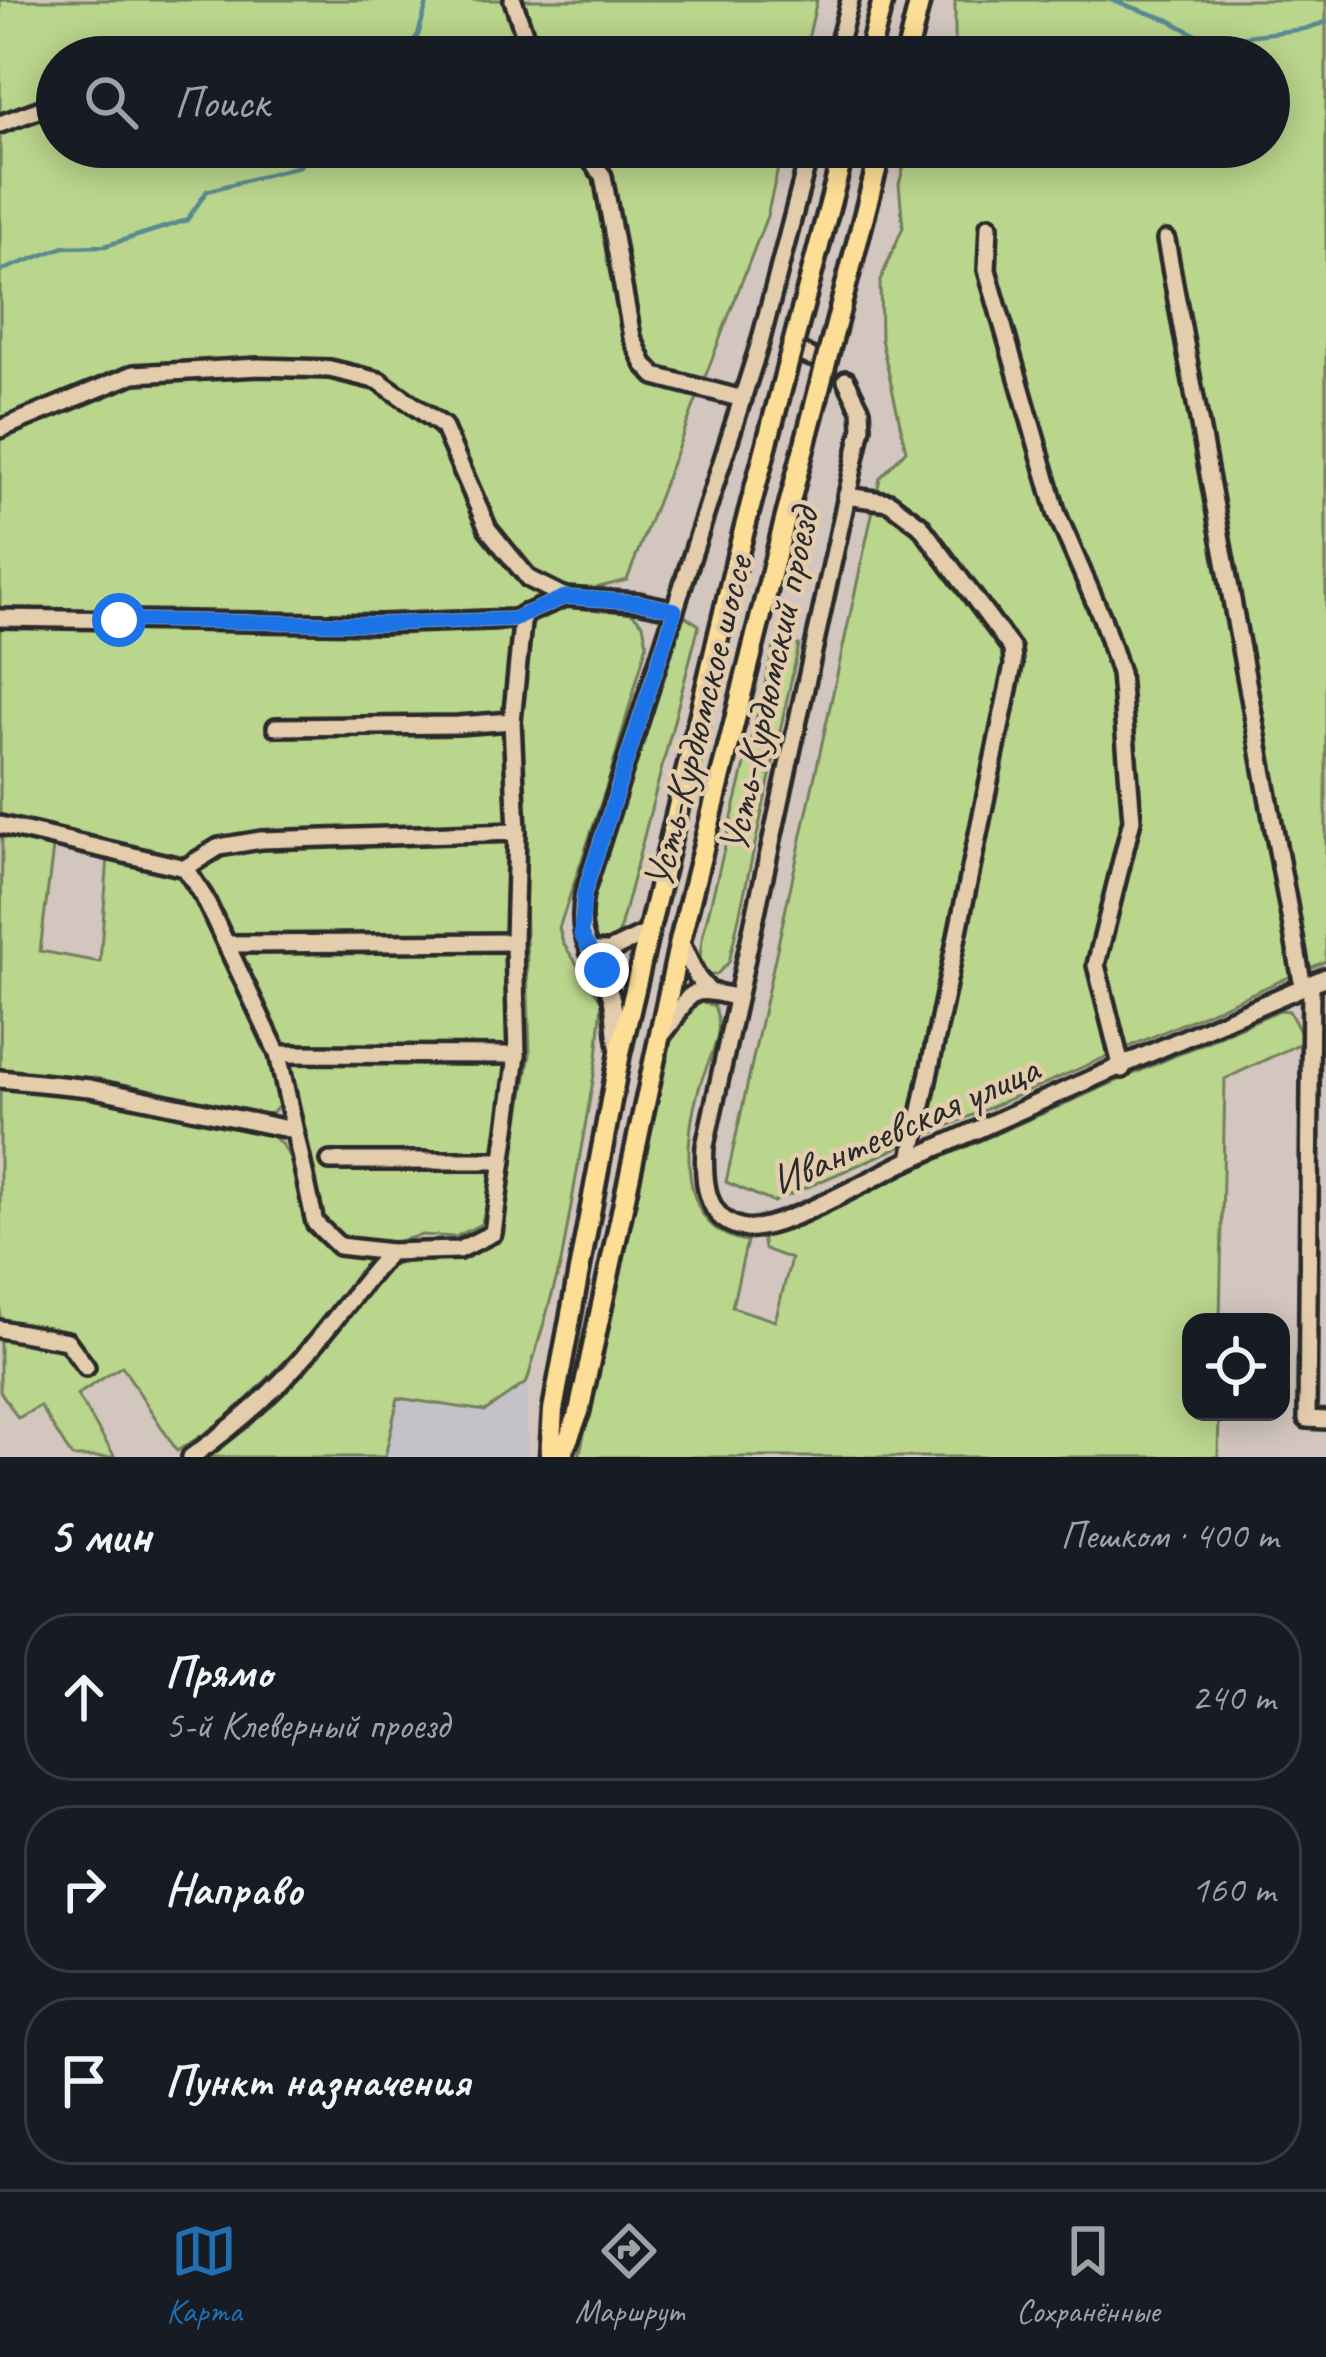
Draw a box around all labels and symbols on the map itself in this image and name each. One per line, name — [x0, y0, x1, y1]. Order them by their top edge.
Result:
street label: Усть-Курдюмский проезд — [707, 499, 832, 857]
street label: Усть-Курдюмское шоссе — [631, 548, 765, 894]
route start — [92, 593, 146, 647]
route end — [575, 943, 629, 997]
street label: Ивантеевская улица — [763, 1041, 1050, 1208]

